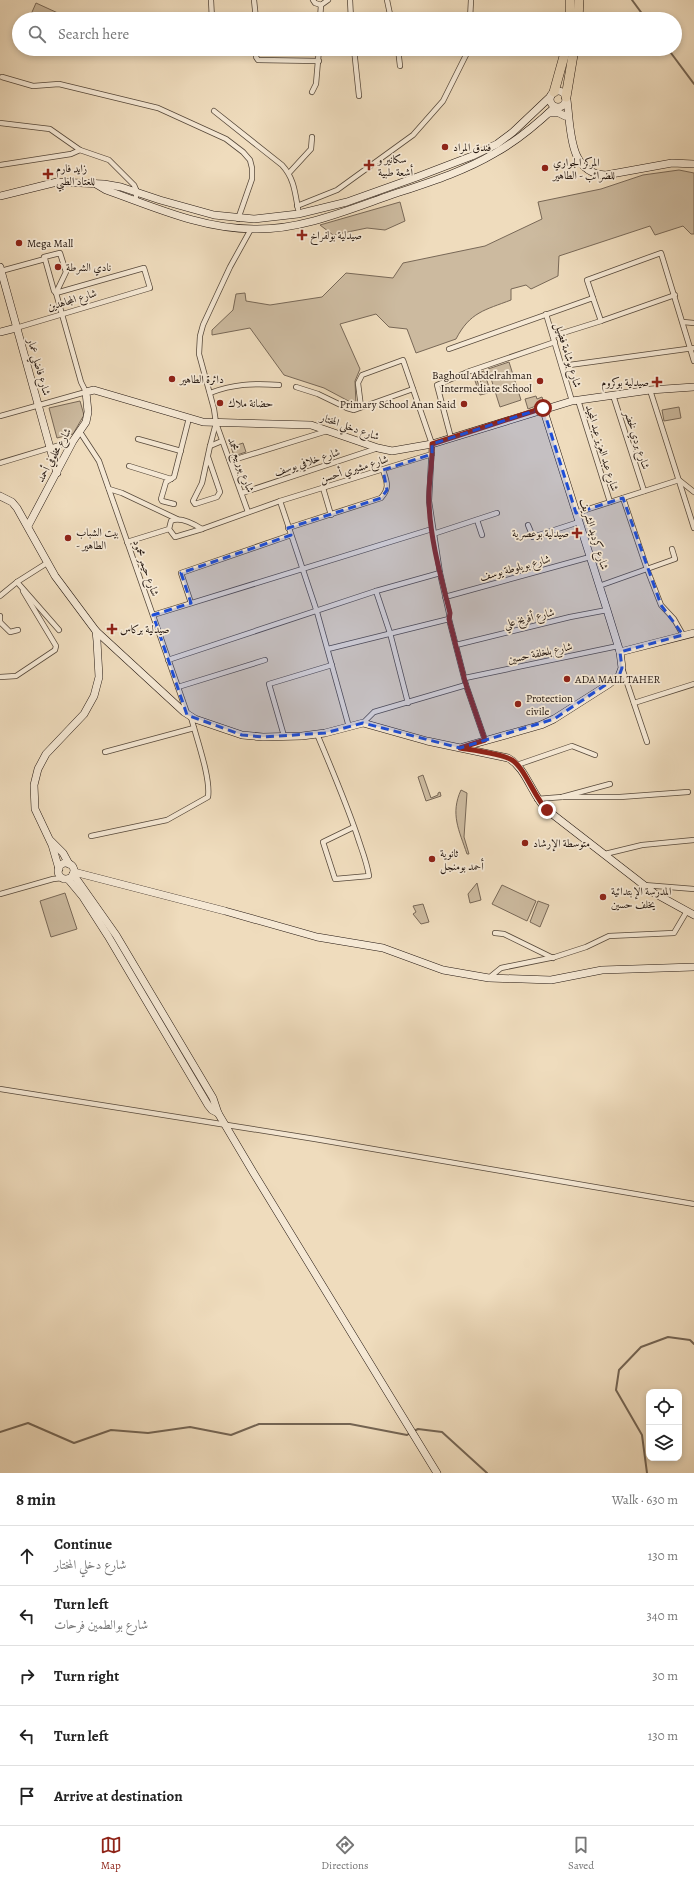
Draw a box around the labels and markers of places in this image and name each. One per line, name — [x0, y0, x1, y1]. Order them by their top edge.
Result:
place label: فندق المراد — [453, 140, 491, 155]
marker: فندق المراد — [440, 142, 450, 152]
place label: سكانير و أشعة طبية — [377, 152, 413, 180]
place label: المركز الجواري للضرائب - الطاهير — [552, 155, 615, 183]
marker: سكانير و أشعة طبية — [363, 159, 375, 171]
place label: زايد فارم للعتاد الطبي — [56, 161, 95, 192]
marker: المركز الجواري للضرائب - الطاهير — [540, 163, 550, 173]
marker: زايد فارم للعتاد الطبي — [43, 169, 53, 179]
place label: صيدلية بولفراخ — [310, 228, 362, 246]
marker: صيدلية بولفراخ — [297, 230, 307, 240]
place label: Mega Mall — [27, 236, 74, 251]
marker: Mega Mall — [14, 238, 24, 248]
place label: نادي الشرطة — [66, 260, 111, 276]
marker: نادي الشرطة — [53, 262, 63, 272]
place label: Baghoul Abdelrahman Intermediate School — [432, 368, 532, 396]
place label: دائرة الطاهير — [179, 372, 224, 387]
marker: دائرة الطاهير — [167, 374, 177, 384]
place label: صيدلية بوكروم — [601, 375, 649, 392]
marker: Baghoul Abdelrahman Intermediate School — [535, 376, 545, 386]
marker: صيدلية بوكروم — [652, 377, 662, 387]
place label: حضانة ملاك — [228, 396, 273, 411]
place label: Primary School Anan Said — [340, 397, 456, 412]
marker: حضانة ملاك — [215, 398, 225, 408]
marker: Primary School Anan Said — [459, 399, 469, 409]
place label: بيت الشباب - الطاهير — [76, 525, 119, 553]
place label: صيدلية بوعصرية — [512, 526, 569, 541]
marker: صيدلية بوعصرية — [572, 528, 582, 538]
marker: بيت الشباب - الطاهير — [63, 533, 73, 543]
place label: صيدلية بركاس — [120, 622, 170, 637]
marker: صيدلية بركاس — [107, 624, 117, 634]
place label: ADA MALL TAHER — [574, 672, 660, 687]
marker: ADA MALL TAHER — [562, 674, 572, 684]
place label: Protection civile — [526, 691, 573, 719]
marker: Protection civile — [513, 699, 523, 709]
place label: متوسطة الإرشاد — [533, 836, 590, 852]
marker: متوسطة الإرشاد — [520, 838, 530, 848]
place label: ثانوية أحمد بومنجل — [440, 846, 484, 875]
marker: ثانوية أحمد بومنجل — [427, 854, 437, 864]
place label: المدرسة الإبتدائية يخلف حسين — [611, 884, 671, 912]
marker: المدرسة الإبتدائية يخلف حسين — [598, 892, 608, 902]

